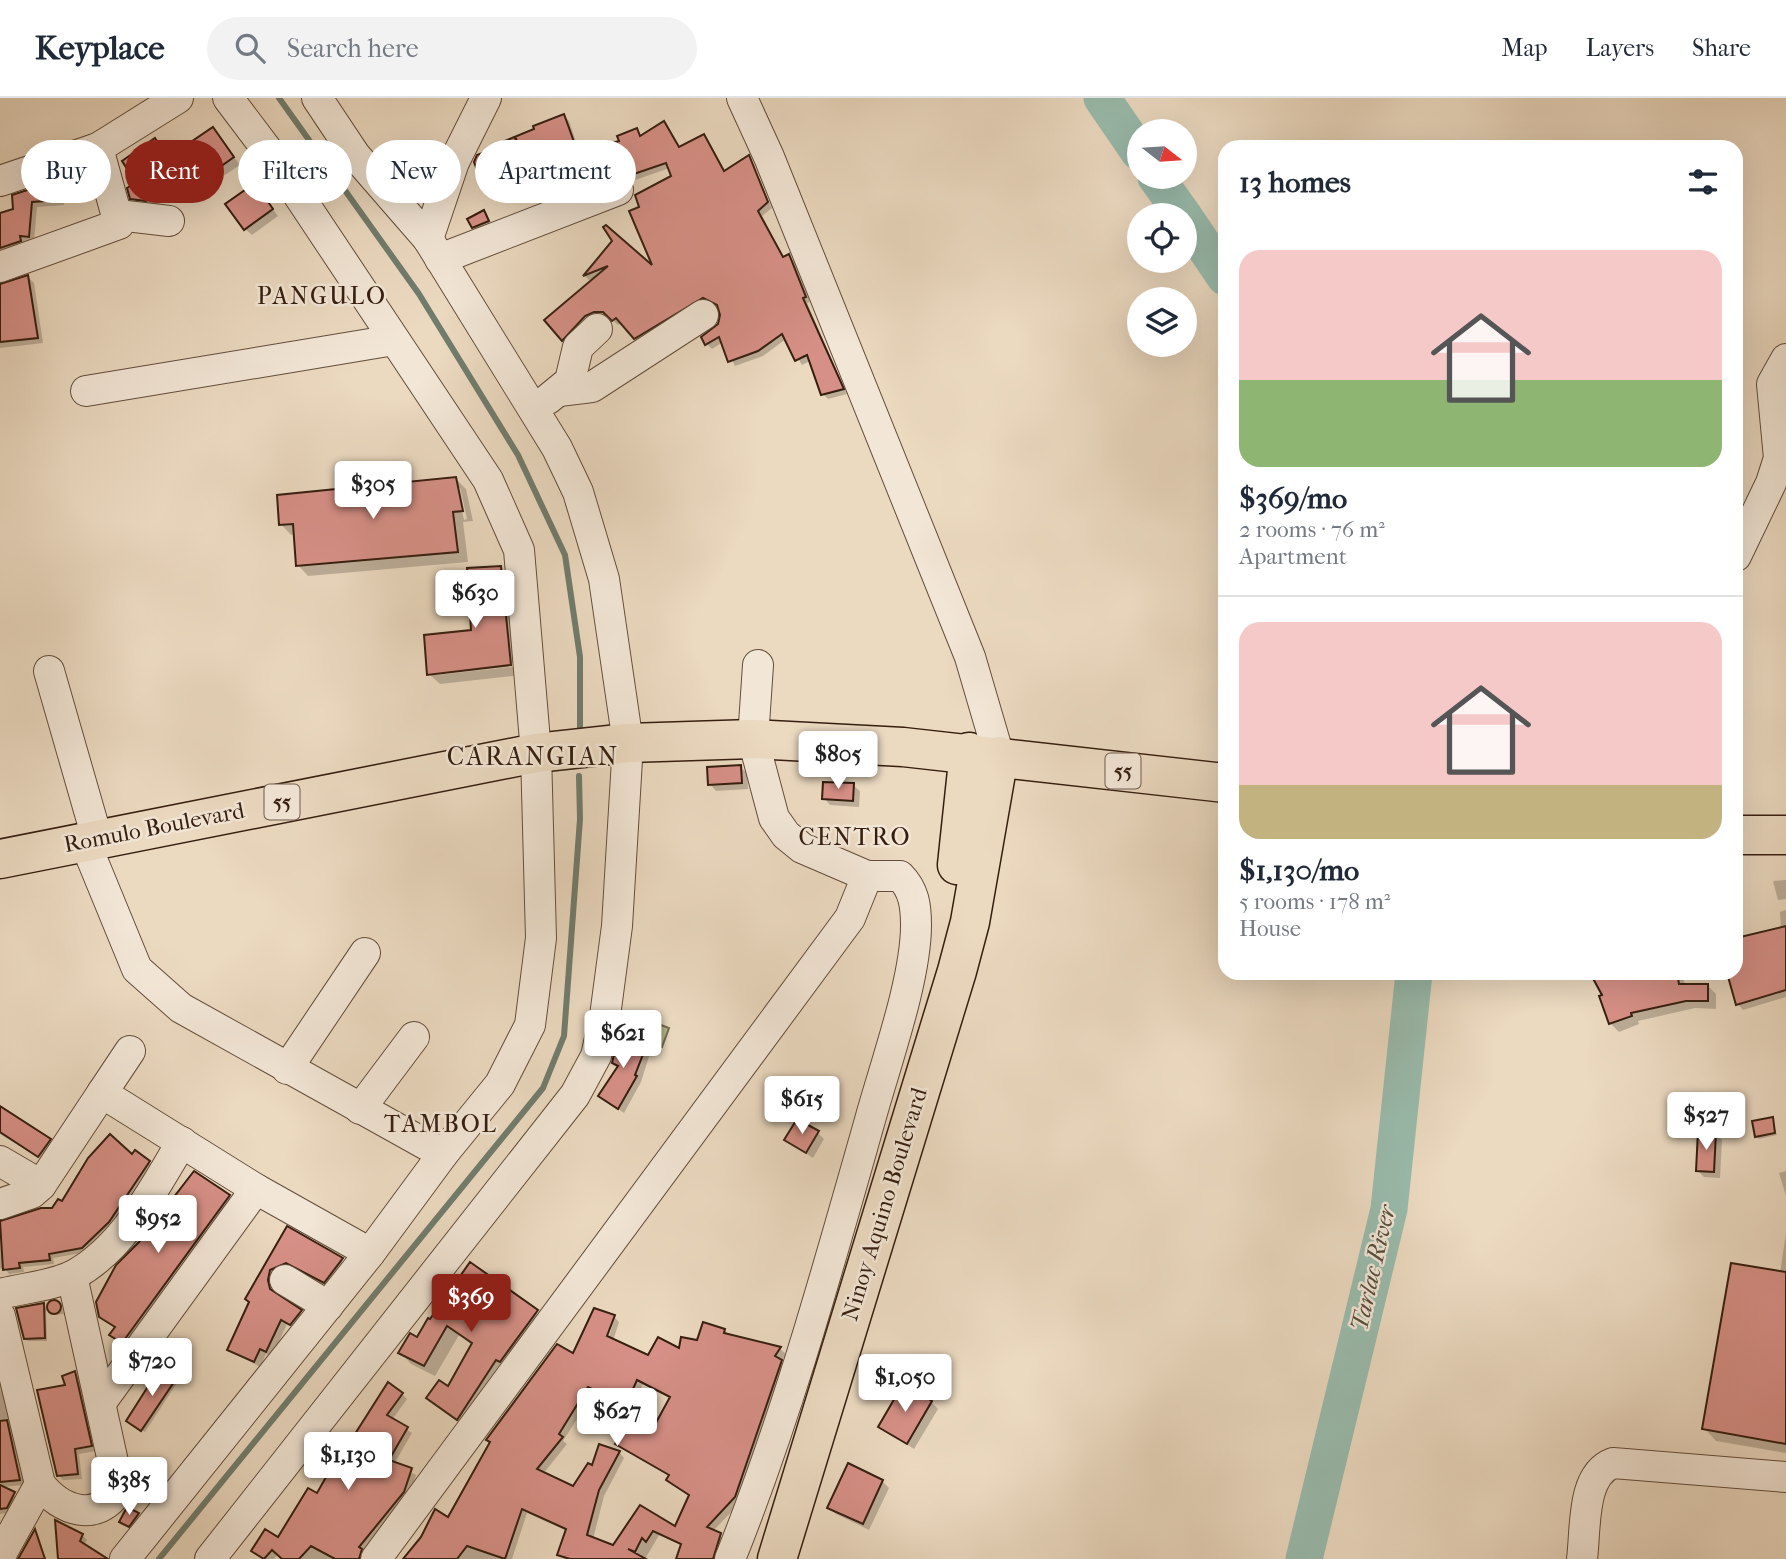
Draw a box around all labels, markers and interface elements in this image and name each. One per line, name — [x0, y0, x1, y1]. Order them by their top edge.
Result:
search box — [207, 17, 697, 80]
text: Keyplace — [35, 29, 165, 68]
icon: search — [231, 29, 269, 67]
text: Search here — [287, 33, 419, 64]
text: Map — [1502, 34, 1548, 62]
text: Layers — [1586, 34, 1654, 62]
text: Share — [1692, 34, 1751, 62]
north arrow — [1127, 119, 1197, 189]
map controls — [1127, 119, 1197, 357]
chip: Buy — [21, 140, 111, 203]
chip: Rent — [125, 140, 224, 203]
chip: Filters — [238, 140, 352, 203]
chip: New — [366, 140, 461, 203]
chip: Apartment — [475, 140, 636, 203]
icon: filters — [1684, 163, 1722, 201]
text: 13 homes — [1239, 165, 1351, 200]
button: locate — [1127, 203, 1197, 273]
district label: PANGULO — [257, 282, 387, 310]
button: layers — [1127, 287, 1197, 357]
icon: home — [1418, 295, 1544, 421]
pin: $305 — [332, 462, 414, 521]
text: $305 — [351, 470, 395, 497]
text: $369/mo — [1239, 481, 1347, 516]
text: 2 rooms · 76 m² — [1239, 516, 1385, 543]
text: Apartment — [1239, 543, 1347, 570]
pin: $630 — [434, 570, 516, 630]
text: $630 — [451, 579, 499, 606]
icon: home — [1418, 667, 1544, 793]
pin: $805 — [797, 732, 879, 791]
text: $805 — [815, 740, 861, 767]
district label: CARANGIAN — [447, 741, 619, 772]
road number: 55 — [1106, 754, 1140, 788]
road number: 55 — [264, 784, 300, 820]
street label: Romulo Boulevard — [62, 797, 247, 858]
district label: CENTRO — [799, 823, 911, 851]
text: $1,130/mo — [1239, 853, 1359, 888]
text: 5 rooms · 178 m² — [1239, 888, 1390, 915]
text: House — [1239, 915, 1301, 942]
pin: $621 — [582, 1010, 664, 1070]
text: $621 — [600, 1019, 646, 1046]
pin: $615 — [761, 1076, 843, 1136]
street label: Ninoy Aquino Boulevard — [836, 1084, 933, 1324]
text: $615 — [780, 1085, 824, 1112]
pin: $527 — [1665, 1093, 1747, 1152]
text: $527 — [1683, 1101, 1729, 1128]
district label: TAMBOL — [384, 1110, 498, 1138]
pin: $952 — [117, 1196, 199, 1255]
water label: Tarlac River — [1345, 1200, 1402, 1334]
text: $952 — [135, 1204, 181, 1231]
pin: $369 — [430, 1274, 512, 1334]
text: $369 — [448, 1283, 494, 1310]
pin: $720 — [111, 1338, 193, 1398]
text: $720 — [128, 1347, 176, 1374]
pin: $1,050 — [848, 1354, 962, 1414]
text: $1,050 — [875, 1363, 935, 1390]
pin: $627 — [576, 1388, 658, 1448]
text: $627 — [593, 1397, 641, 1424]
pin: $1,130 — [291, 1432, 405, 1492]
text: $1,130 — [320, 1441, 376, 1468]
pin: $385 — [88, 1458, 170, 1517]
text: $385 — [107, 1466, 151, 1493]

